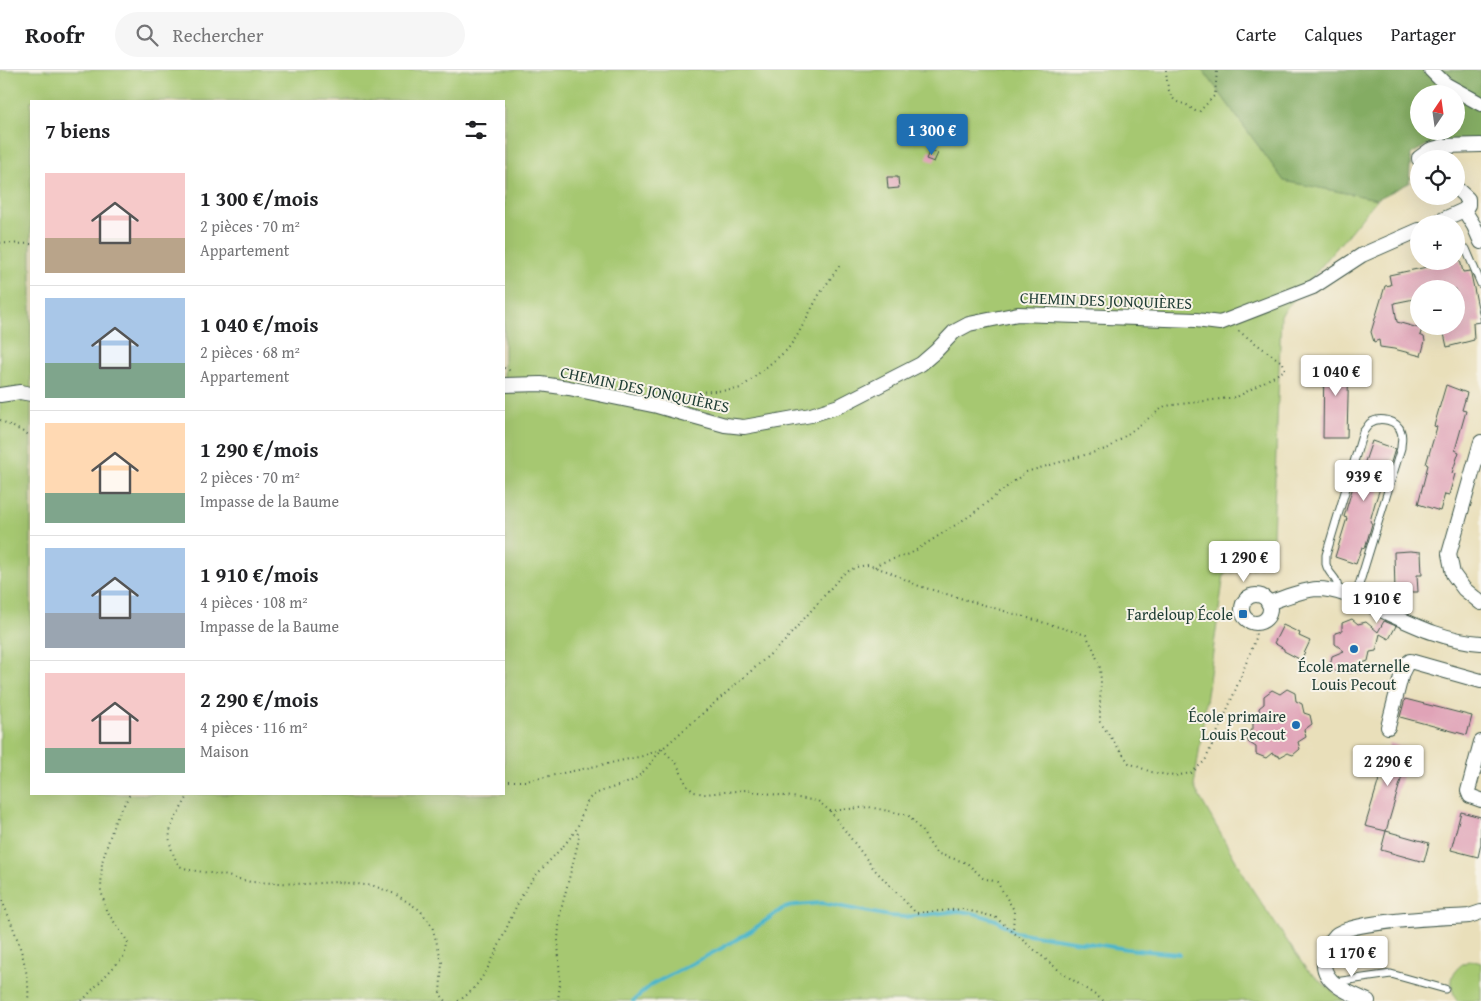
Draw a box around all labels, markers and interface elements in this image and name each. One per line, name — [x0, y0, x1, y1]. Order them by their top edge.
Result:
search box — [115, 12, 465, 57]
text: Roofr — [25, 17, 85, 52]
icon: search — [133, 21, 161, 49]
text: Rechercher — [173, 21, 264, 49]
text: Carte — [1236, 21, 1277, 48]
text: Calques — [1305, 21, 1363, 48]
text: Partager — [1391, 21, 1456, 48]
north arrow — [1410, 85, 1465, 140]
map controls — [1410, 85, 1465, 335]
pin: 1 300 € — [886, 114, 978, 156]
text: 7 biens — [45, 115, 110, 146]
icon: filters — [462, 116, 490, 144]
text: 1 300 € — [908, 118, 956, 142]
button: locate — [1410, 150, 1465, 205]
text: 1 300 €/mois — [200, 183, 318, 214]
icon: home — [85, 193, 145, 253]
text: 2 pièces · 70 m² — [200, 214, 300, 238]
button: + — [1410, 215, 1465, 270]
text: Appartement — [200, 238, 290, 262]
button: − — [1410, 280, 1465, 335]
street label: CHEMIN DES JONQUIÈRES — [1020, 285, 1193, 315]
text: 1 040 €/mois — [200, 309, 318, 340]
icon: home — [85, 318, 145, 378]
text: 2 pièces · 68 m² — [200, 340, 300, 364]
pin: 1 040 € — [1290, 354, 1382, 397]
street label: CHEMIN DES JONQUIÈRES — [558, 359, 732, 419]
text: 1 040 € — [1312, 359, 1360, 383]
text: Appartement — [200, 364, 290, 388]
text: 1 290 €/mois — [200, 434, 318, 465]
icon: home — [85, 443, 145, 503]
pin: 939 € — [1329, 460, 1399, 502]
text: 939 € — [1346, 464, 1382, 488]
text: 2 pièces · 70 m² — [200, 465, 300, 489]
text: Impasse de la Baume — [200, 489, 339, 513]
pin: 1 290 € — [1198, 540, 1290, 583]
text: 1 290 € — [1220, 545, 1268, 569]
text: 1 910 €/mois — [200, 559, 318, 590]
icon: home — [85, 568, 145, 628]
pin: 1 910 € — [1331, 582, 1423, 624]
text: 1 910 € — [1353, 586, 1401, 610]
text: 4 pièces · 108 m² — [200, 590, 308, 614]
place label: Fardeloup École — [1127, 602, 1233, 626]
marker: Fardeloup École — [1237, 608, 1249, 620]
text: Impasse de la Baume — [200, 614, 339, 638]
marker: École maternelle Louis Pecout — [1348, 643, 1360, 655]
place label: École maternelle Louis Pecout — [1298, 654, 1410, 696]
text: 2 290 €/mois — [200, 684, 318, 715]
icon: home — [85, 693, 145, 753]
place label: École primaire Louis Pecout — [1188, 704, 1286, 746]
text: 4 pièces · 116 m² — [200, 715, 308, 739]
marker: École primaire Louis Pecout — [1290, 719, 1302, 731]
text: Maison — [200, 739, 249, 763]
pin: 2 290 € — [1342, 744, 1434, 787]
text: 2 290 € — [1364, 749, 1412, 773]
pin: 1 170 € — [1306, 936, 1398, 978]
text: 1 170 € — [1328, 940, 1376, 964]

